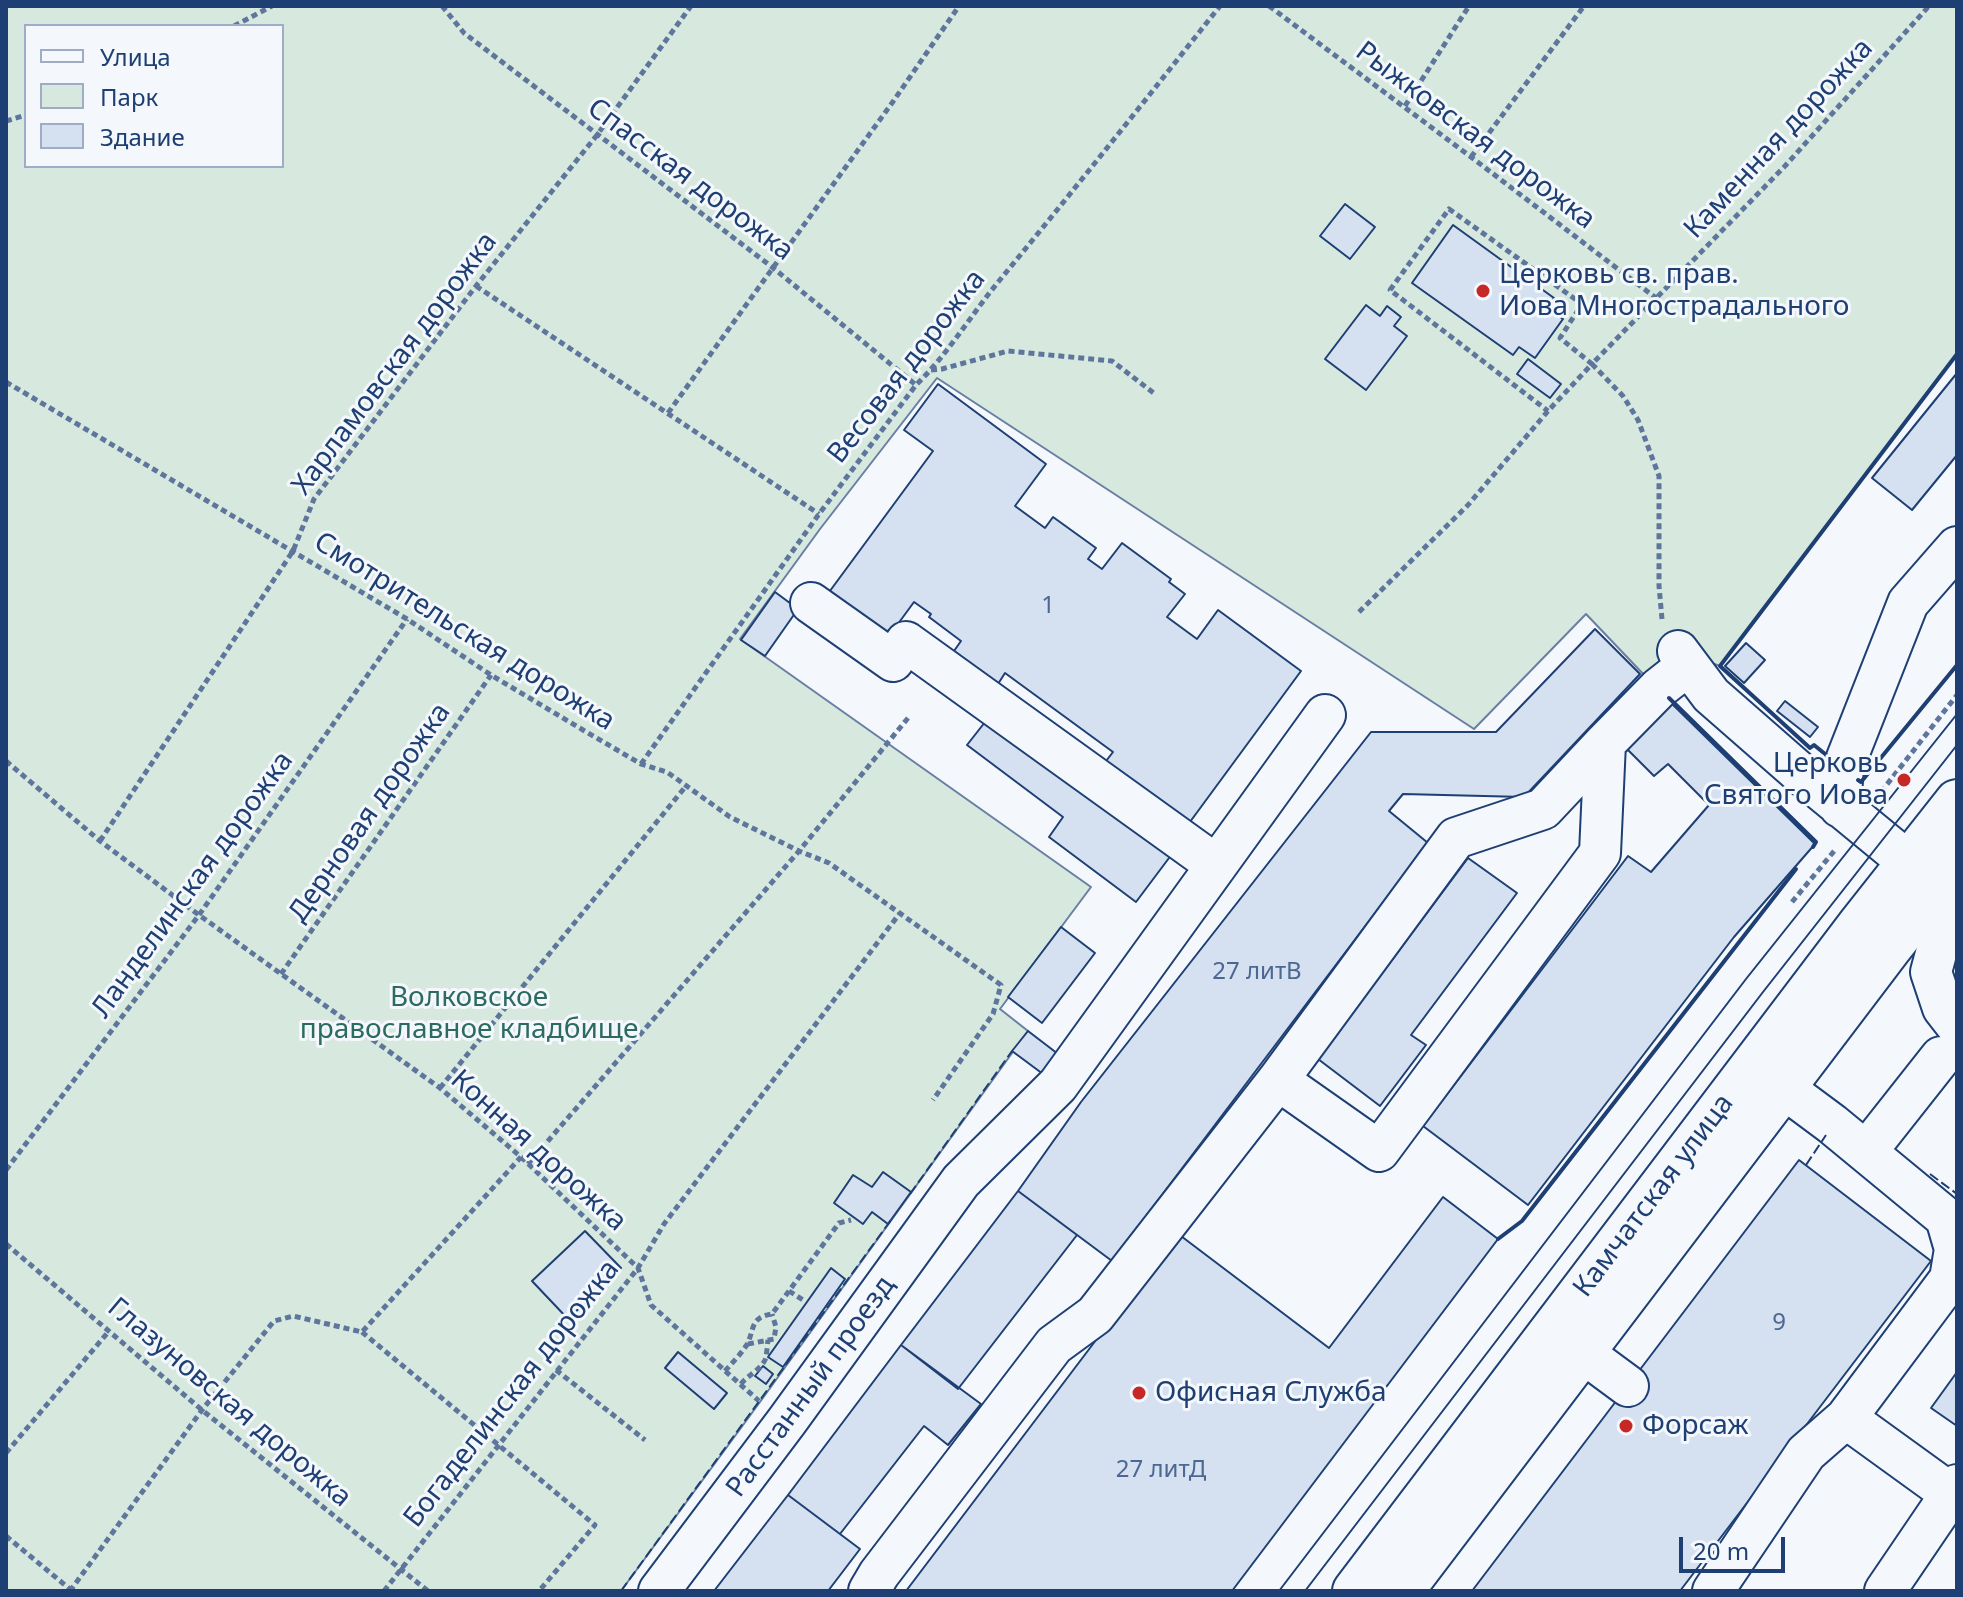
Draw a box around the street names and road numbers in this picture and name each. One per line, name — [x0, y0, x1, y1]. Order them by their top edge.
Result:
street label: Каменная дорожка — [1678, 32, 1880, 246]
street label: Рыжковская дорожка — [1349, 35, 1601, 237]
street label: Спасская дорожка — [580, 92, 800, 268]
street label: Харламовская дорожка — [285, 226, 505, 502]
street label: Весовая дорожка — [821, 264, 993, 470]
street label: Смотрительская дорожка — [308, 526, 620, 738]
street label: Дерновая дорожка — [282, 697, 458, 929]
street label: Ланделинская дорожка — [85, 745, 301, 1025]
street label: Конная дорожка — [443, 1063, 633, 1239]
street label: Камчатская улица — [1567, 1088, 1741, 1304]
street label: Богаделинская дорожка — [397, 1254, 627, 1534]
street label: Расстанный проезд — [720, 1270, 902, 1504]
street label: Глазуновская дорожка — [100, 1291, 358, 1515]

